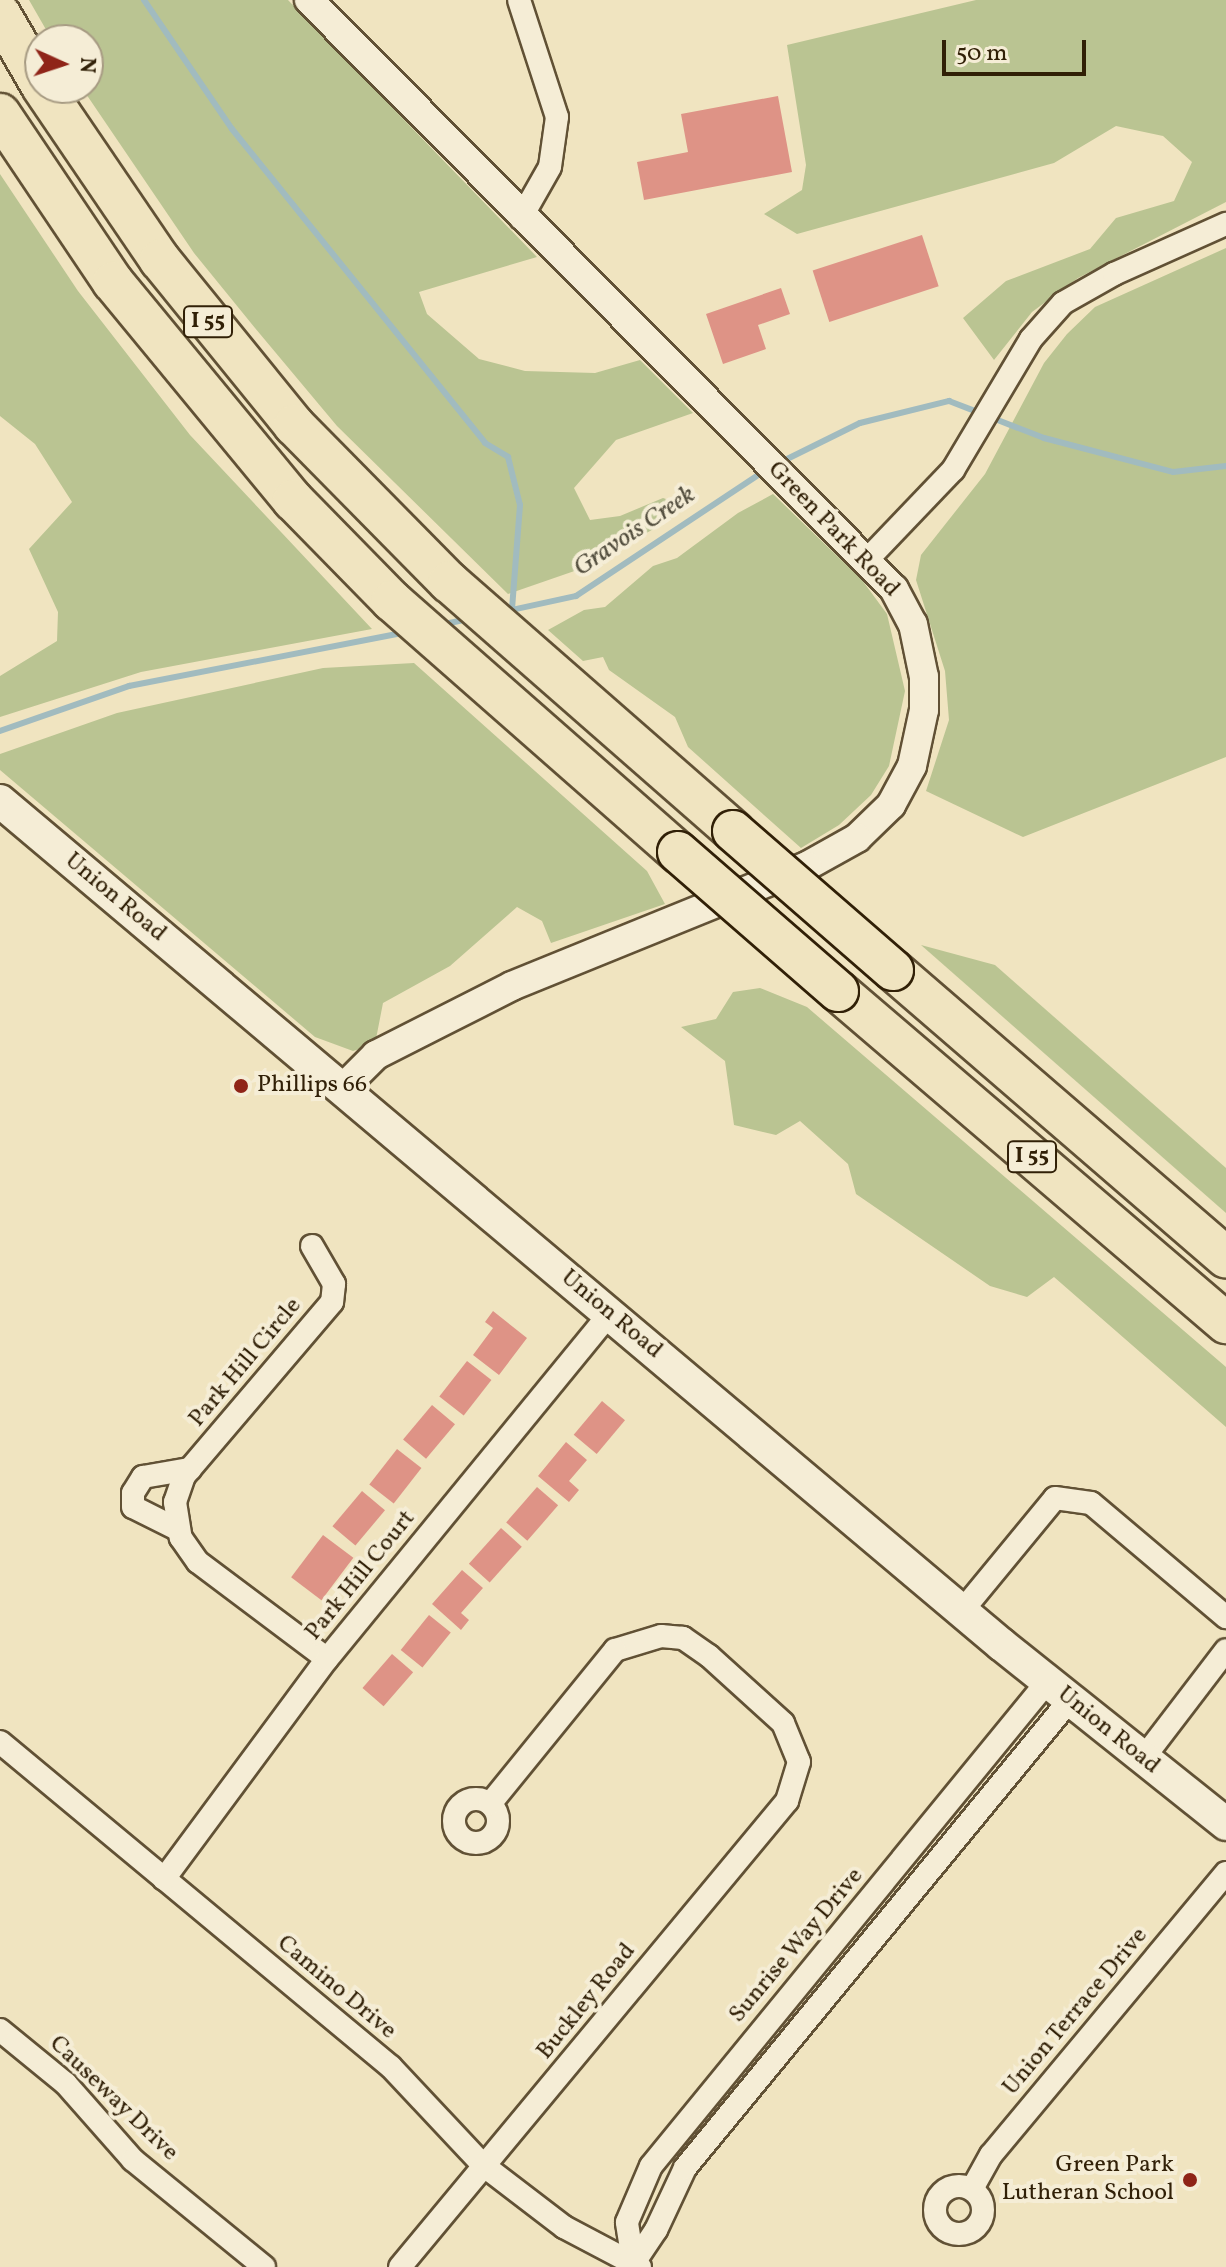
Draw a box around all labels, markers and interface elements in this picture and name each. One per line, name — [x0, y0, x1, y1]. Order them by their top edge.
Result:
north arrow — [24, 24, 104, 104]
scale bar — [946, 24, 1090, 74]
text: 50 m — [956, 37, 1008, 71]
text: N — [71, 56, 102, 74]
road number: I 55 — [182, 304, 234, 340]
street label: Green Park Road — [761, 456, 905, 604]
water label: Gravois Creek — [568, 480, 702, 584]
street label: Union Road — [58, 847, 172, 949]
place label: Phillips 66 — [257, 1072, 367, 1100]
marker: Phillips 66 — [232, 1077, 250, 1095]
road number: I 55 — [1006, 1139, 1058, 1175]
street label: Union Road — [554, 1264, 668, 1366]
street label: Park Hill Circle — [184, 1292, 308, 1434]
street label: Park Hill Court — [300, 1505, 422, 1647]
street label: Union Road — [1051, 1681, 1165, 1781]
street label: Sunrise Way Drive — [723, 1862, 871, 2030]
street label: Union Terrace Drive — [997, 1922, 1155, 2102]
street label: Camino Drive — [271, 1930, 401, 2046]
street label: Buckley Road — [531, 1938, 643, 2066]
street label: Causeway Drive — [42, 2030, 184, 2168]
place label: Green Park Lutheran School — [1002, 2152, 1174, 2208]
marker: Green Park Lutheran School — [1181, 2171, 1199, 2189]

